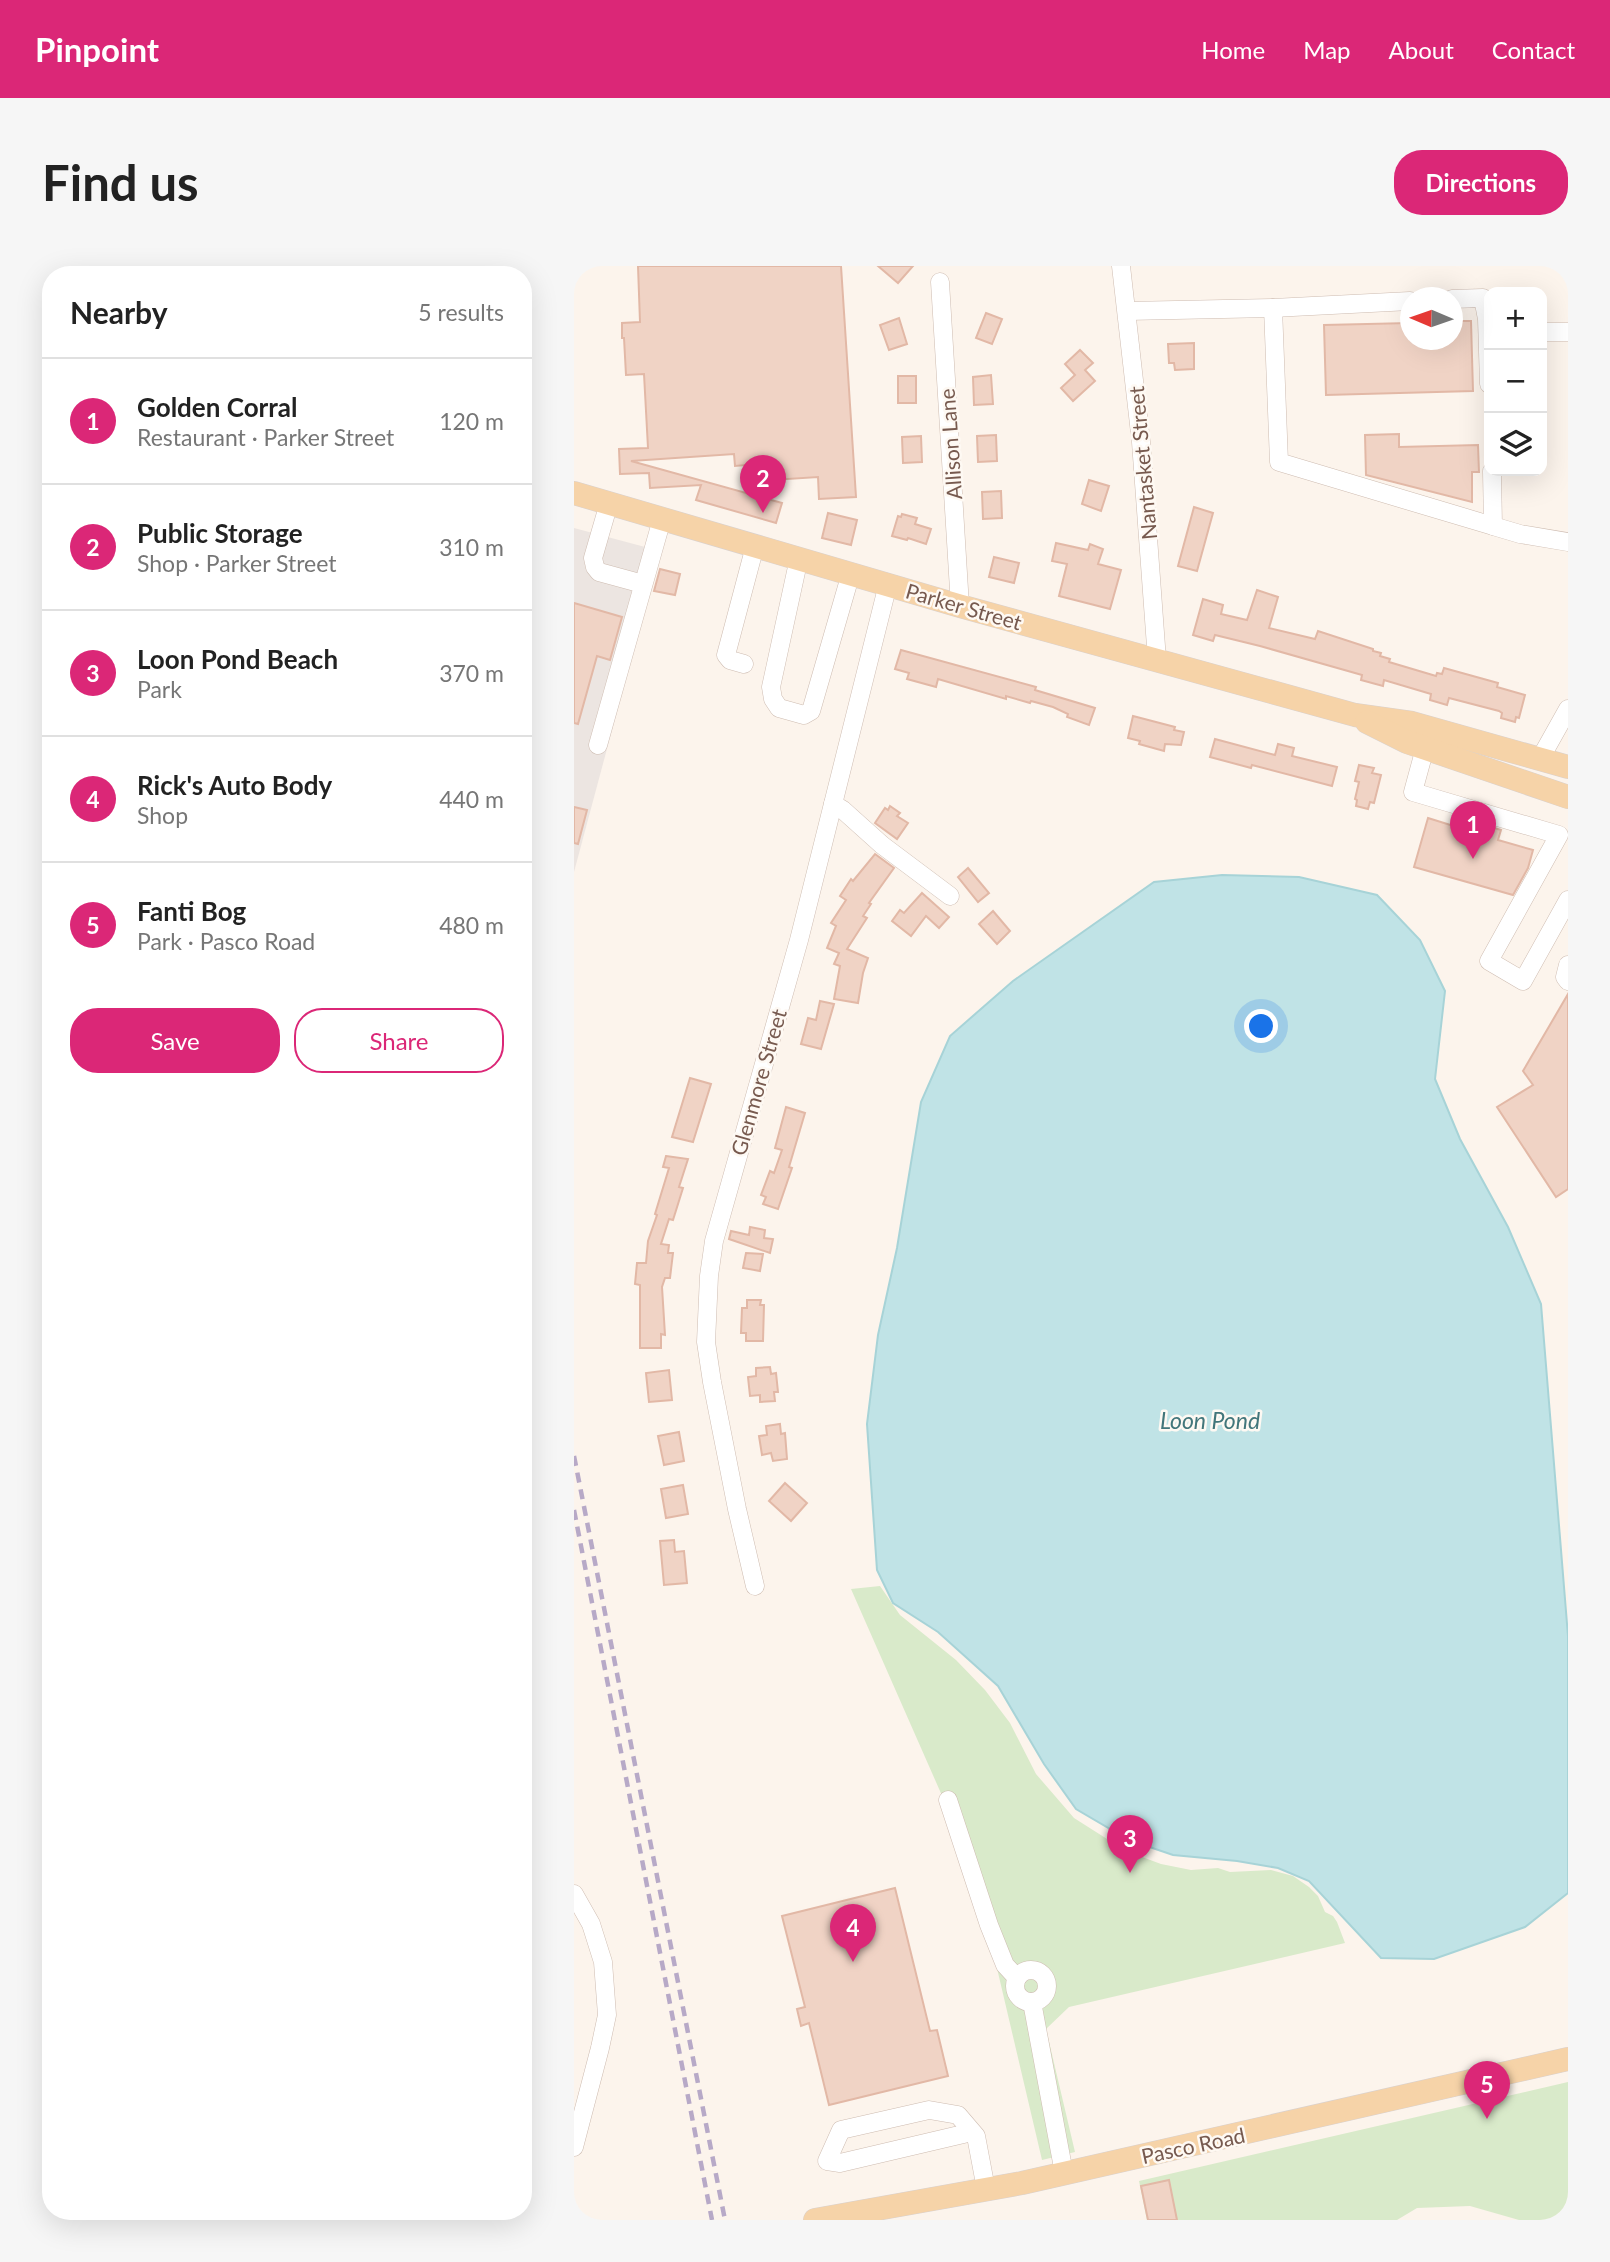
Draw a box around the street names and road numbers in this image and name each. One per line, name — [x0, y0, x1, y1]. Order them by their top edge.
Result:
street label: Nantasket Street — [1123, 385, 1161, 541]
street label: Allison Lane — [934, 388, 966, 500]
street label: Parker Street — [903, 578, 1025, 635]
street label: Glenmore Street — [725, 1005, 791, 1158]
street label: Pasco Road — [1139, 2122, 1247, 2168]

